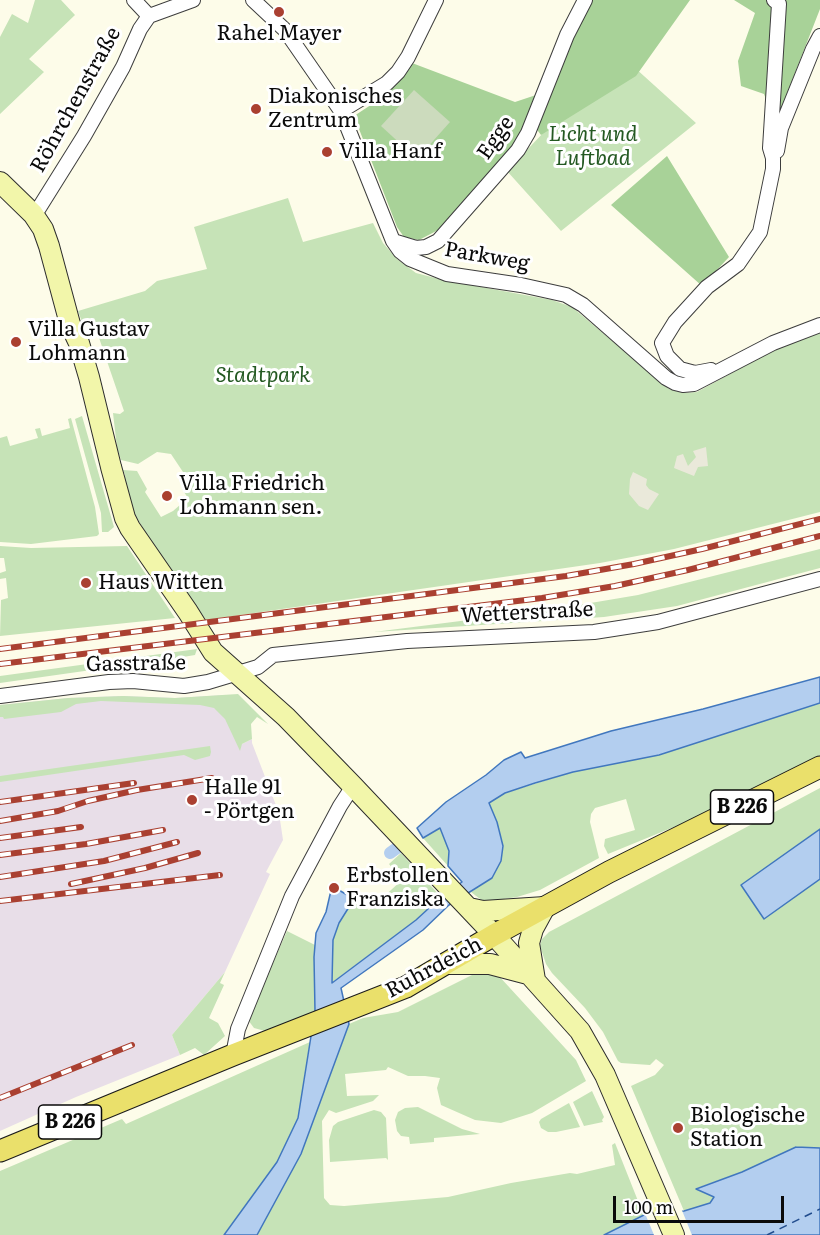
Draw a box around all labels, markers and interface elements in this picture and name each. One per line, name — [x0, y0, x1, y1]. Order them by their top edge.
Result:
marker: Rahel Mayer — [272, 5, 286, 19]
place label: Rahel Mayer — [217, 21, 341, 47]
street label: Röhrchenstraße — [26, 23, 126, 177]
place label: Diakonisches Zentrum — [268, 84, 402, 134]
marker: Diakonisches Zentrum — [249, 102, 263, 116]
street label: Egge — [472, 111, 520, 165]
park label: Licht und Luftbad — [548, 122, 638, 172]
place label: Villa Hanf — [339, 139, 442, 165]
marker: Villa Hanf — [320, 145, 334, 159]
street label: Parkweg — [442, 237, 532, 277]
place label: Villa Gustav Lohmann — [28, 317, 149, 367]
marker: Villa Gustav Lohmann — [9, 335, 23, 349]
park label: Stadtpark — [216, 363, 310, 389]
place label: Villa Friedrich Lohmann sen. — [179, 471, 325, 521]
marker: Villa Friedrich Lohmann sen. — [160, 489, 174, 503]
place label: Haus Witten — [98, 570, 224, 596]
marker: Haus Witten — [79, 576, 93, 590]
street label: Wetterstraße — [460, 597, 594, 629]
street label: Gasstraße — [86, 651, 186, 677]
place label: Halle 91 - Pörtgen — [204, 775, 295, 825]
road number: B 226 — [710, 790, 774, 824]
marker: Halle 91 - Pörtgen — [185, 793, 199, 807]
place label: Erbstollen Franziska — [346, 863, 449, 913]
marker: Erbstollen Franziska — [327, 881, 341, 895]
street label: Ruhrdeich — [381, 932, 487, 1004]
place label: Biologische Station — [690, 1103, 805, 1153]
road number: B 226 — [38, 1105, 101, 1139]
marker: Biologische Station — [671, 1121, 685, 1135]
scale bar — [616, 1184, 787, 1222]
text: 100 m — [624, 1193, 673, 1220]

